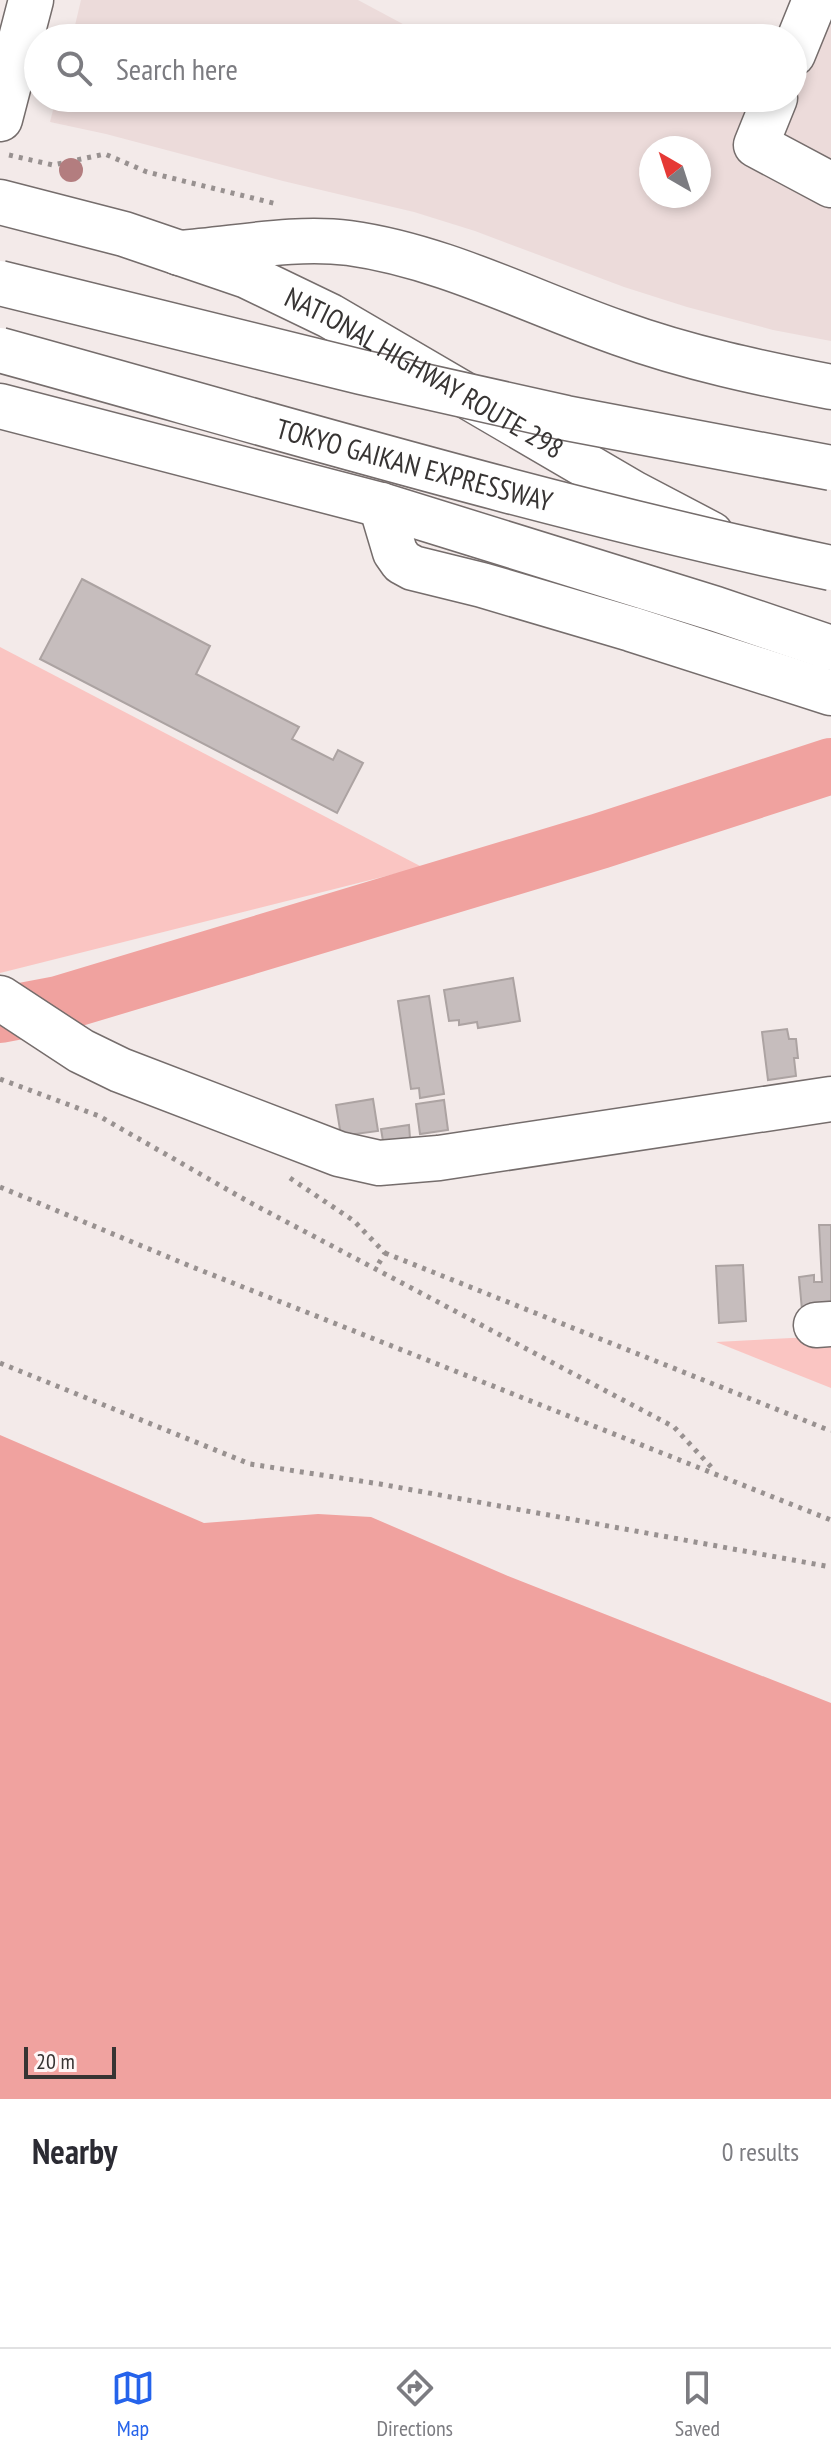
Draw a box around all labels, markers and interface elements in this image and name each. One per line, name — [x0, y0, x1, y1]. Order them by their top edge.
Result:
search box — [24, 24, 807, 112]
icon: search — [52, 46, 96, 90]
text: Search here — [116, 49, 238, 88]
north arrow — [639, 136, 711, 208]
street label: NATIONAL HIGHWAY ROUTE 298 — [279, 278, 571, 466]
street label: TOKYO GAIKAN EXPRESSWAY — [272, 409, 557, 519]
scale bar — [24, 2043, 116, 2079]
text: 20 m — [36, 2047, 75, 2075]
text: Nearby — [32, 2129, 117, 2173]
text: 0 results — [722, 2135, 799, 2168]
tab: Map — [111, 2366, 155, 2442]
tab: Directions — [377, 2366, 453, 2442]
tab: Saved — [675, 2366, 720, 2442]

